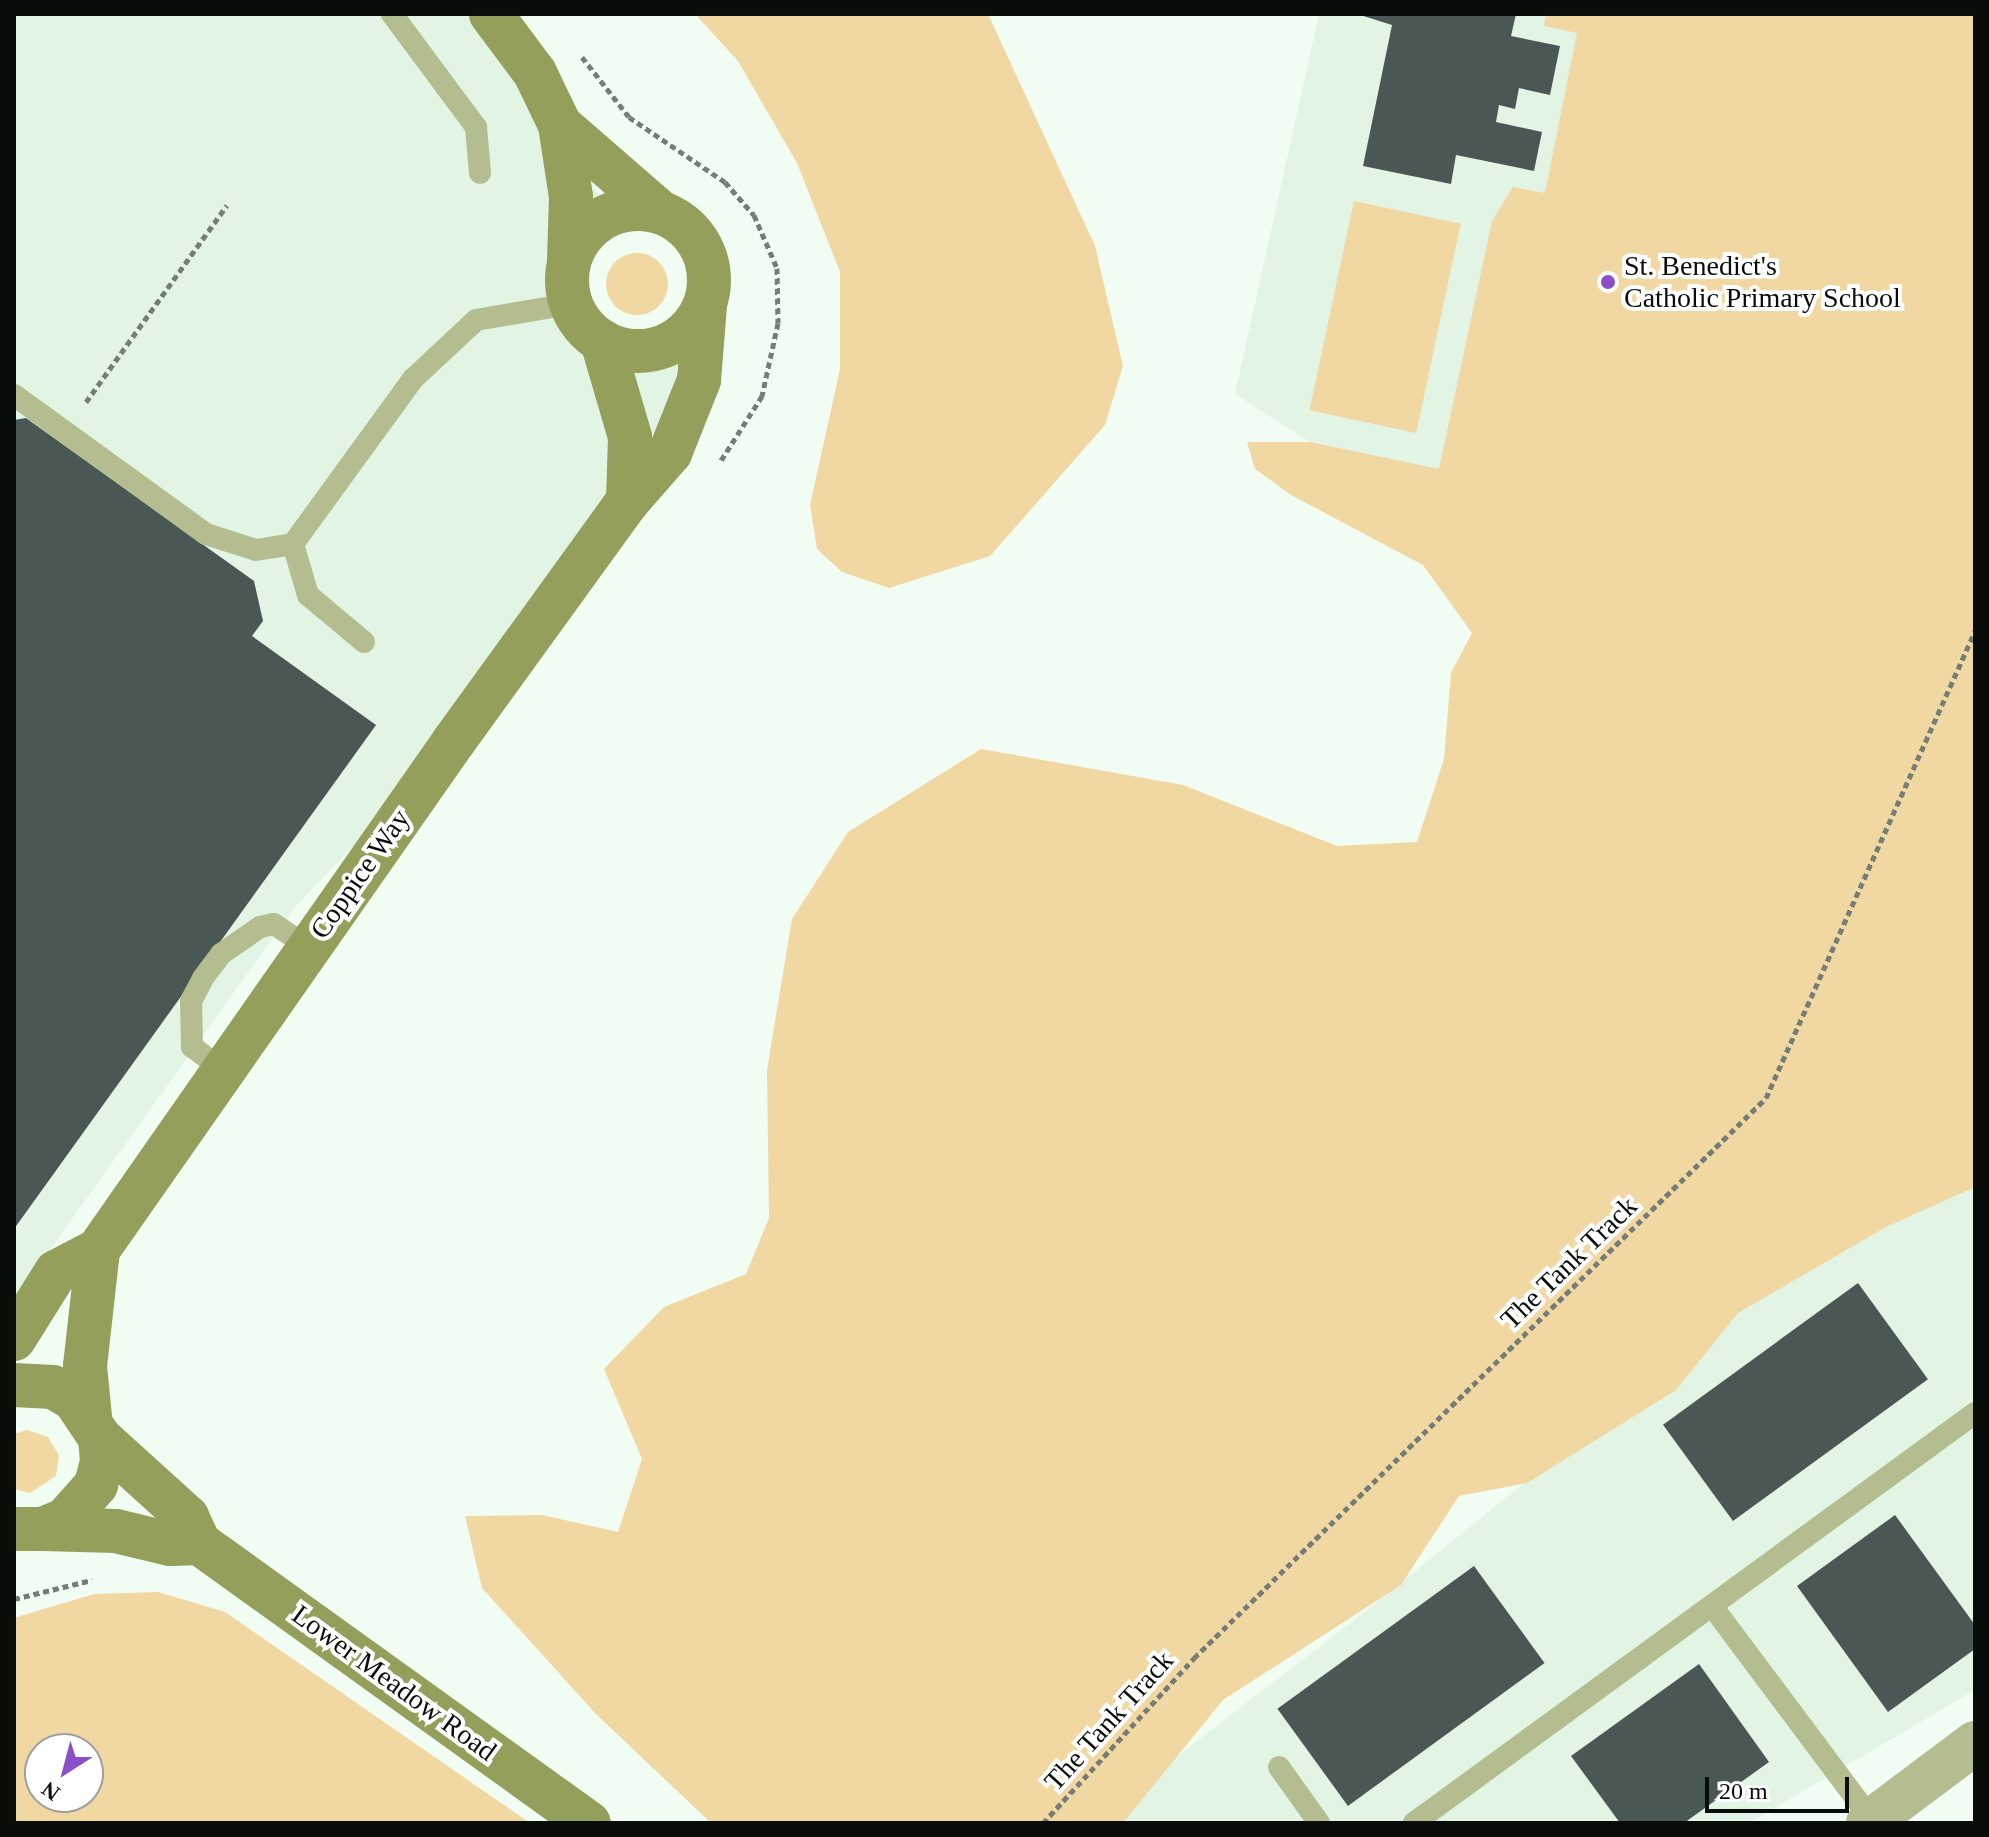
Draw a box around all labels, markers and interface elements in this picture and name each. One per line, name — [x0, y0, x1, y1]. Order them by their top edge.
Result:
place label: St. Benedict's Catholic Primary School — [1624, 249, 1901, 315]
marker: St. Benedict's Catholic Primary School — [1599, 273, 1617, 291]
street label: Coppice Way — [303, 803, 417, 945]
street label: The Tank Track — [1494, 1189, 1644, 1337]
street label: Lower Meadow Road — [285, 1598, 503, 1768]
street label: The Tank Track — [1037, 1644, 1181, 1798]
north arrow — [24, 1733, 104, 1813]
scale bar — [1709, 1761, 1853, 1811]
text: N — [37, 1776, 65, 1806]
text: 20 m — [1719, 1778, 1768, 1804]

